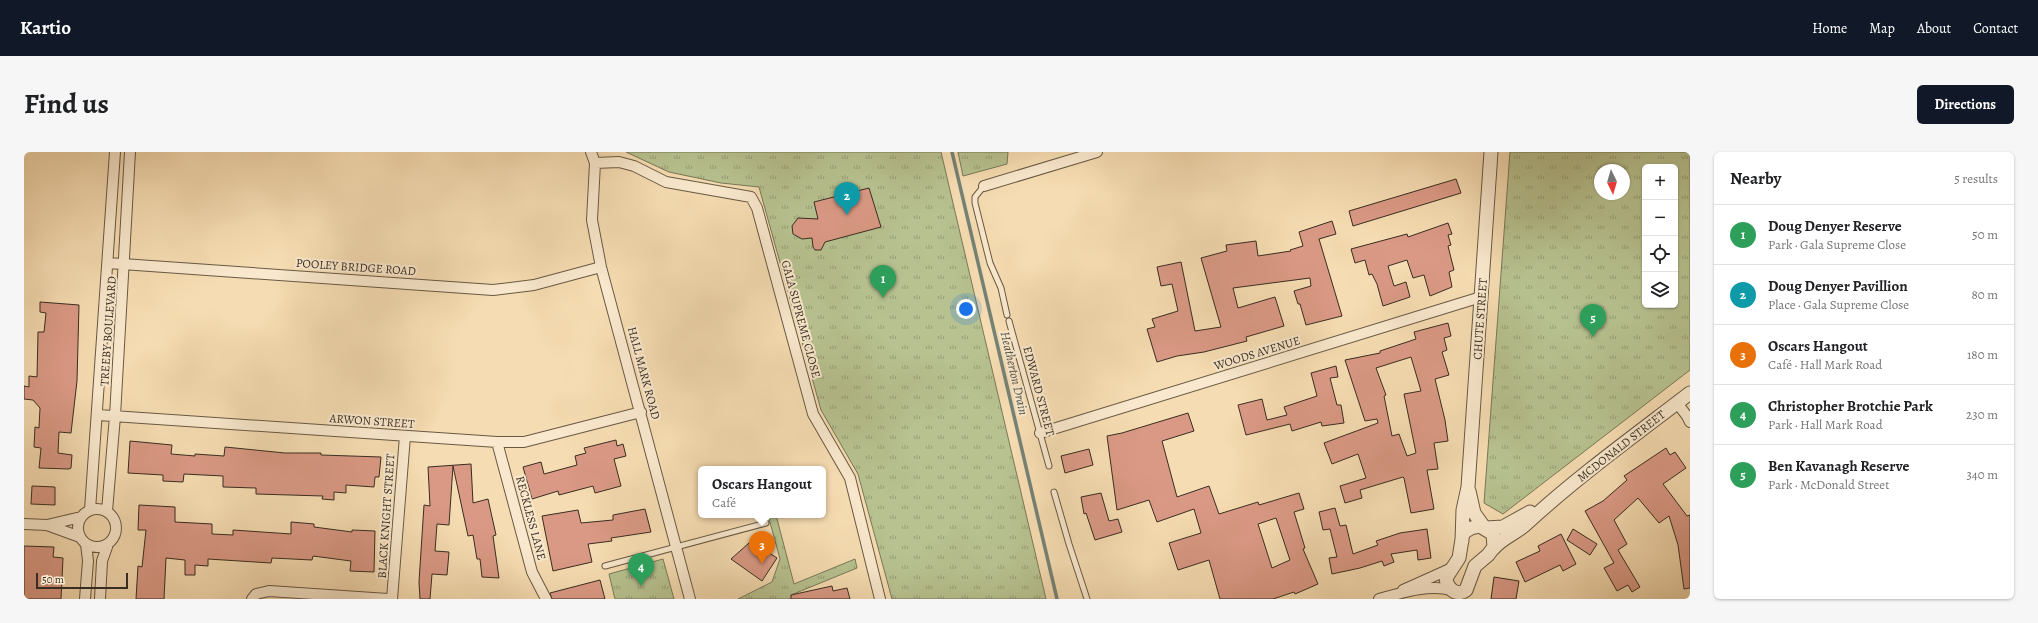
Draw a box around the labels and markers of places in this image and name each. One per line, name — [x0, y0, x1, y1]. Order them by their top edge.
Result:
pin: 2 — [834, 182, 860, 215]
pin: 1 — [870, 265, 896, 298]
pin: 5 — [1580, 304, 1606, 337]
pin: 3 — [749, 531, 775, 564]
pin: 4 — [628, 553, 654, 586]

